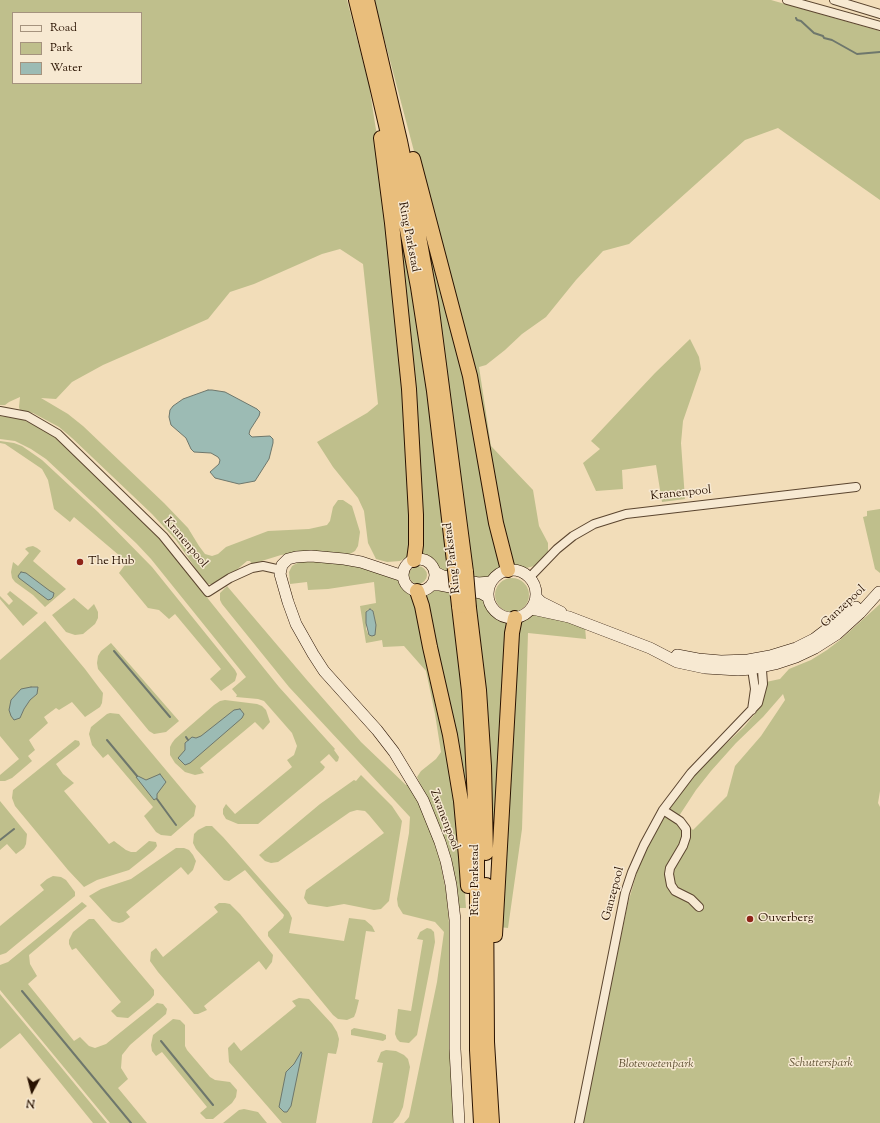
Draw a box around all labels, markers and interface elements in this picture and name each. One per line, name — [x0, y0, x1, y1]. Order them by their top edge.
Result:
legend — [12, 12, 142, 84]
text: Road — [50, 19, 77, 37]
text: Park — [50, 39, 73, 57]
text: Water — [50, 59, 82, 77]
street label: Ring Parkstad — [394, 201, 422, 273]
street label: Kranenpool — [650, 484, 712, 504]
street label: Kranenpool — [160, 515, 210, 571]
street label: Ring Parkstad — [442, 522, 464, 594]
place label: The Hub — [88, 555, 134, 569]
marker: The Hub — [75, 557, 85, 567]
street label: Ganzepool — [819, 583, 869, 631]
street label: Zwanenpool — [426, 788, 462, 852]
street label: Ring Parkstad — [469, 844, 483, 916]
street label: Ganzepool — [600, 865, 628, 923]
place label: Ouverberg — [758, 912, 814, 926]
marker: Ouverberg — [745, 914, 755, 924]
park label: Schutterspark — [789, 1057, 853, 1071]
park label: Blotevoetenpark — [618, 1058, 694, 1072]
north arrow — [12, 1071, 52, 1111]
text: N — [25, 1094, 36, 1111]

